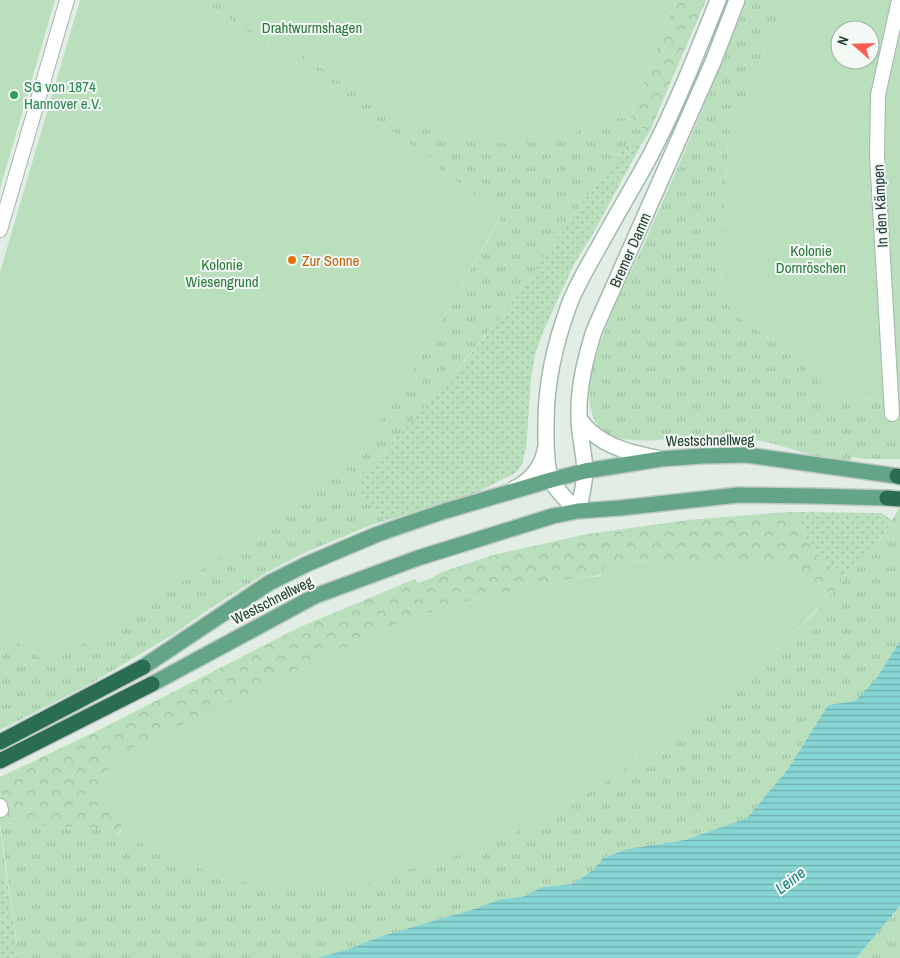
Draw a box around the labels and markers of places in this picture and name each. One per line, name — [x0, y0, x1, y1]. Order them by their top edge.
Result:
place label: SG von 1874 Hannover e.V. — [24, 76, 102, 114]
marker: SG von 1874 Hannover e.V. — [8, 89, 20, 101]
place label: Zur Sonne — [302, 250, 360, 271]
marker: Zur Sonne — [286, 254, 298, 266]

